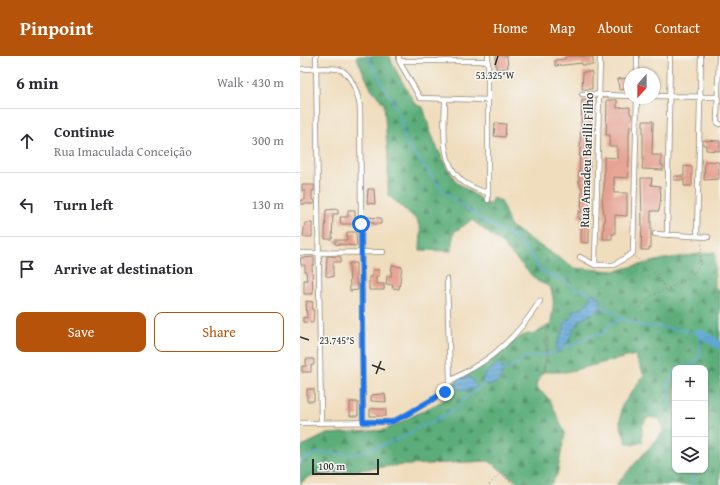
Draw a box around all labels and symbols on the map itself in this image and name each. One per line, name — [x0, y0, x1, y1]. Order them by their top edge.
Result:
text: 53.325°W — [476, 68, 515, 83]
north arrow — [624, 68, 660, 104]
street label: Rua Amadeu Barilli Filho — [575, 92, 598, 228]
route start — [352, 215, 370, 233]
text: 23.745°S — [320, 333, 355, 348]
route end — [436, 383, 454, 401]
scale bar — [312, 457, 379, 476]

